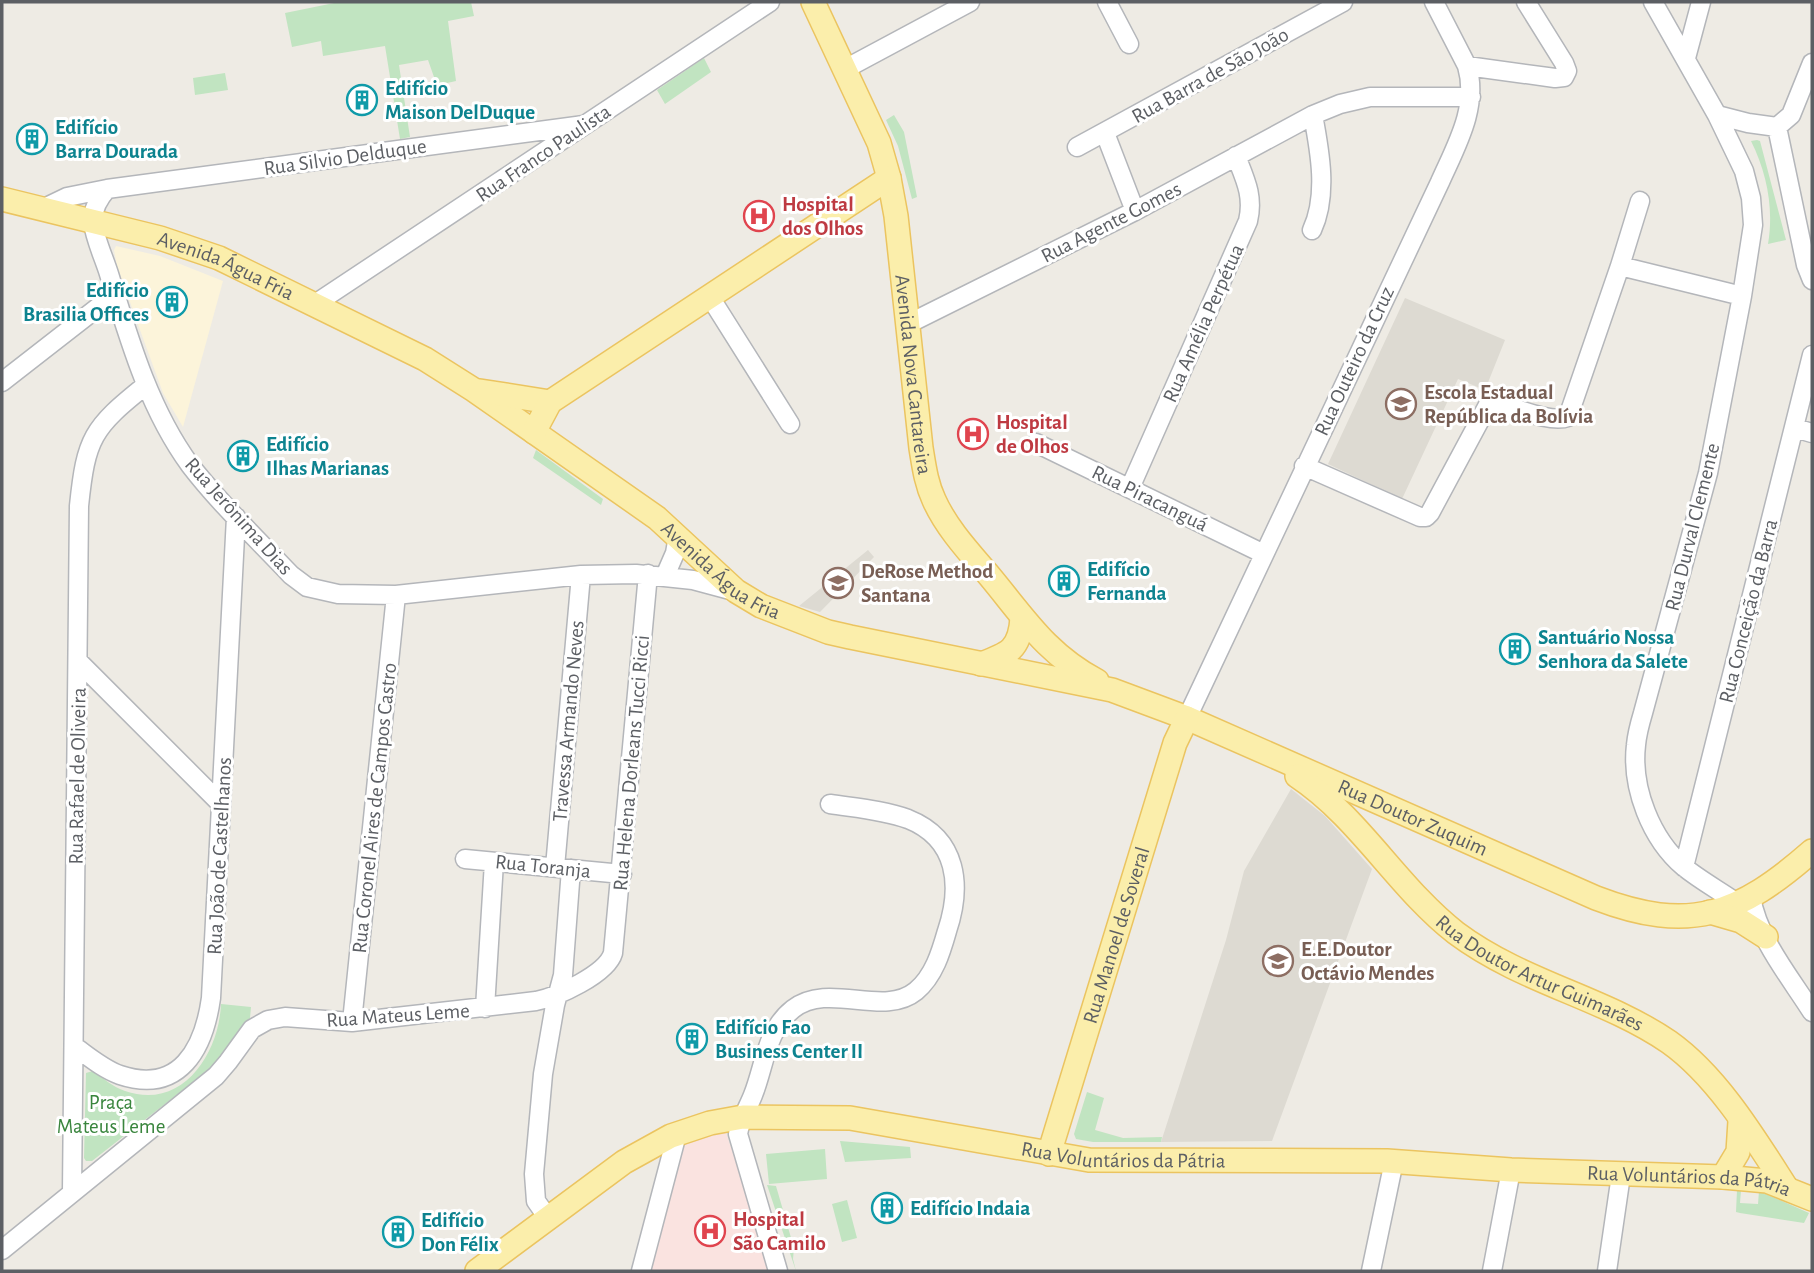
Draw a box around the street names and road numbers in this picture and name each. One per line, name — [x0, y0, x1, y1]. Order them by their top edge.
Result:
street label: Rua Barra de São João — [1128, 24, 1292, 127]
street label: Rua Franco Paulista — [472, 101, 615, 206]
street label: Rua Silvio Delduque — [262, 136, 428, 179]
street label: Rua Agente Gomes — [1038, 178, 1185, 267]
street label: Avenida Água Fria — [155, 228, 297, 304]
street label: Rua Amélia Perpétua — [1159, 241, 1248, 406]
street label: Avenida Nova Cantareira — [891, 273, 935, 476]
street label: Rua Outeiro da Cruz — [1311, 284, 1398, 439]
street label: Rua Durval Clemente — [1661, 441, 1724, 613]
street label: Rua Jerônima Dias — [181, 454, 297, 579]
street label: Rua Piracanguá — [1088, 461, 1211, 536]
street label: Rua Conceição da Barra — [1715, 517, 1782, 705]
street label: Avenida Água Fria — [657, 518, 783, 623]
street label: Travessa Armando Neves — [549, 619, 588, 823]
street label: Rua Helena Dorleans Tucci Ricci — [610, 634, 653, 892]
street label: Rua Coronel Aires de Campos Castro — [349, 662, 400, 954]
street label: Rua Rafael de Oliveira — [65, 687, 90, 865]
street label: Rua João de Castelhanos — [204, 757, 235, 955]
street label: Rua Doutor Zuquim — [1335, 776, 1491, 860]
street label: Rua Manoel de Soveral — [1080, 844, 1154, 1026]
street label: Rua Toranja — [494, 851, 592, 882]
street label: Rua Doutor Artur Guimarães — [1432, 911, 1647, 1035]
street label: Rua Mateus Leme — [326, 1000, 470, 1031]
street label: Rua Voluntários da Pátria — [1020, 1138, 1226, 1172]
street label: Rua Voluntários da Pátria — [1587, 1163, 1794, 1201]

